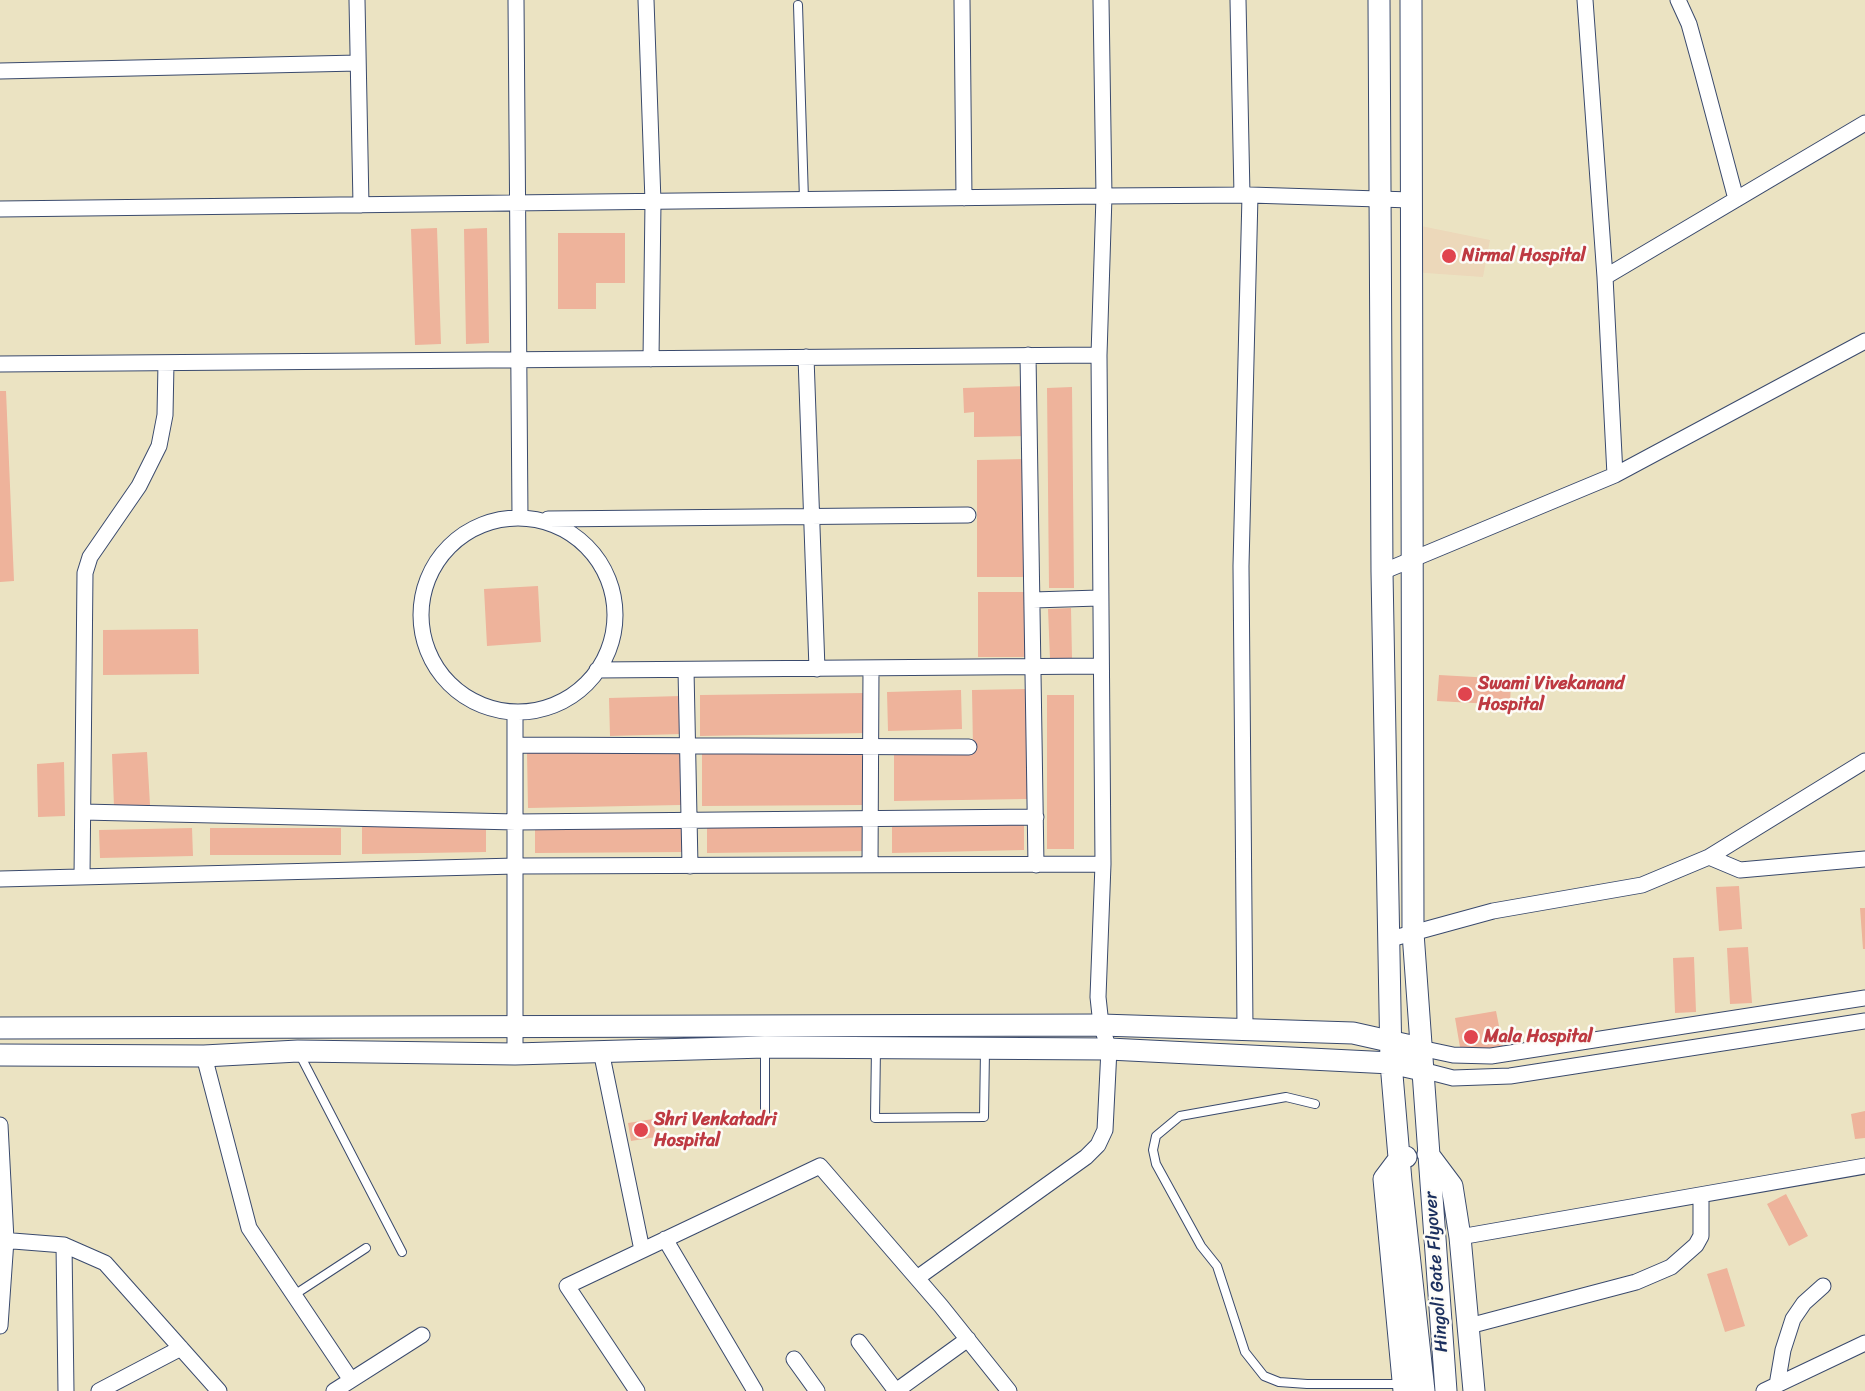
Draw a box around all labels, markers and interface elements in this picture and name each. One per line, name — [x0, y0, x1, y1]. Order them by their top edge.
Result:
place label: Nirmal Hospital — [1462, 245, 1586, 267]
marker: Nirmal Hospital — [1440, 247, 1458, 265]
place label: Swami Vivekanand Hospital — [1478, 673, 1624, 716]
marker: Swami Vivekanand Hospital — [1456, 685, 1474, 703]
place label: Mala Hospital — [1484, 1026, 1593, 1048]
marker: Mala Hospital — [1462, 1028, 1480, 1046]
place label: Shri Venkatadri Hospital — [654, 1109, 777, 1152]
marker: Shri Venkatadri Hospital — [632, 1121, 650, 1139]
street label: Hingoli Gate Flyover — [1421, 1191, 1453, 1353]

